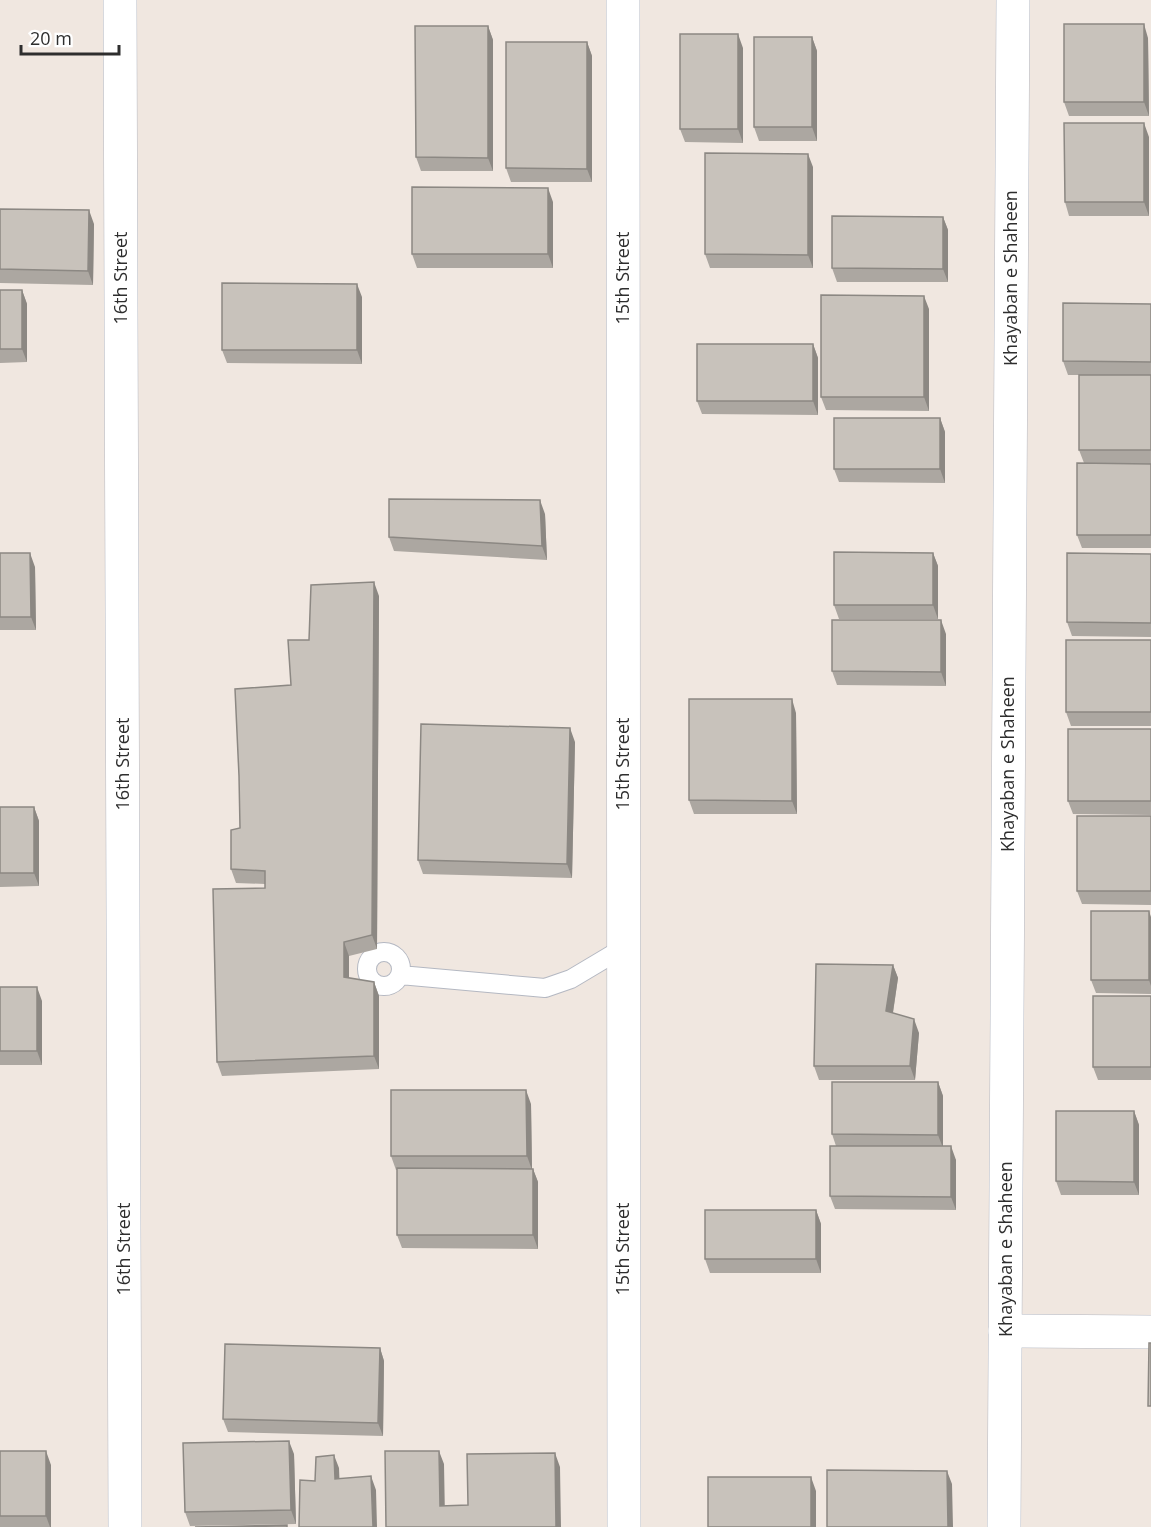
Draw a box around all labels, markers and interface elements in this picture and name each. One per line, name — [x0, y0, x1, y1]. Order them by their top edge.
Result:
scale bar — [21, 18, 118, 56]
text: 20 m — [30, 26, 72, 50]
street label: Khayaban e Shaheen — [998, 190, 1022, 366]
street label: 16th Street — [108, 232, 132, 325]
street label: 15th Street — [610, 232, 634, 325]
street label: Khayaban e Shaheen — [995, 676, 1019, 852]
street label: 16th Street — [110, 718, 134, 811]
street label: 15th Street — [610, 718, 634, 811]
street label: Khayaban e Shaheen — [993, 1161, 1017, 1337]
street label: 16th Street — [111, 1203, 135, 1296]
street label: 15th Street — [610, 1203, 634, 1296]

